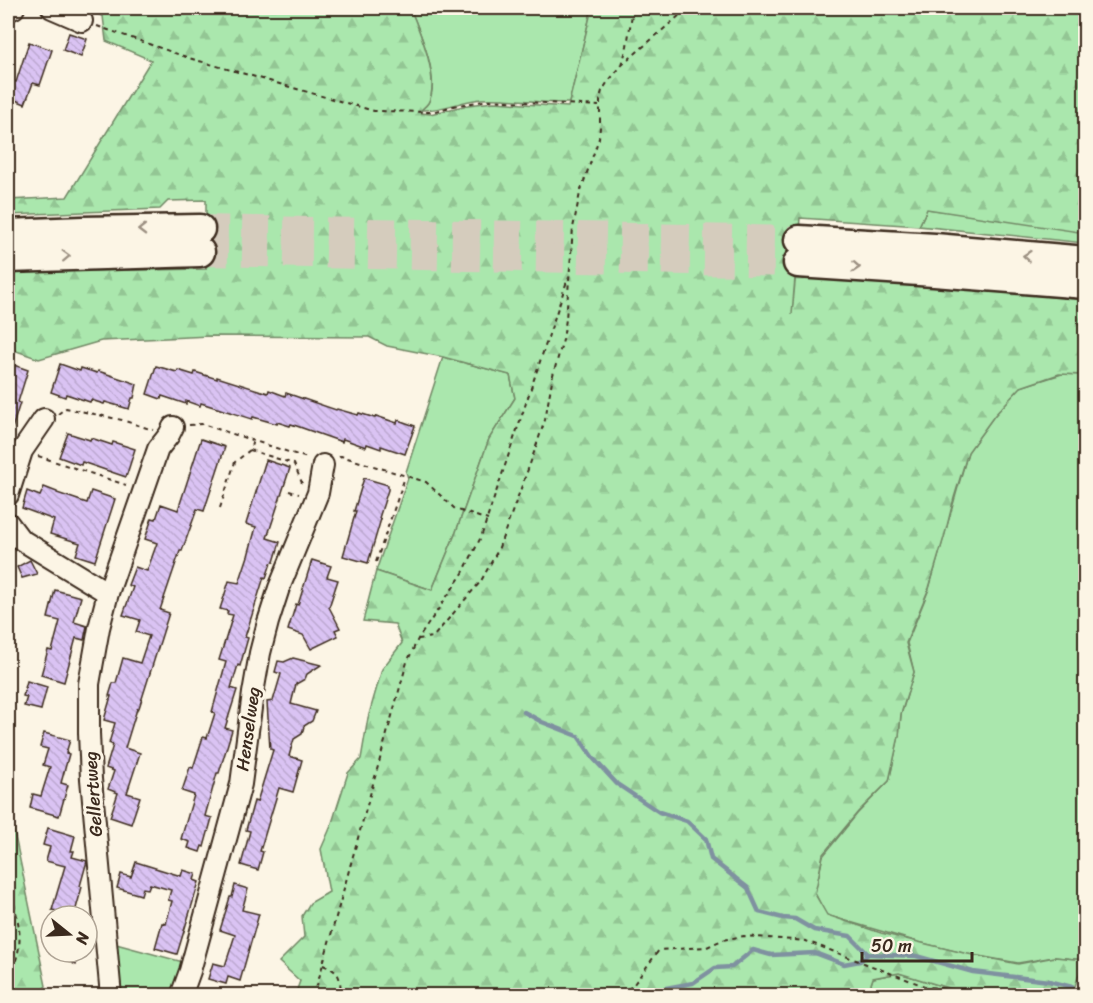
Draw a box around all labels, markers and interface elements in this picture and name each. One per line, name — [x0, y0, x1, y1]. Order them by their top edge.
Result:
one-way arrow — [137, 224, 146, 236]
one-way arrow — [61, 249, 70, 262]
one-way arrow — [1023, 250, 1032, 263]
one-way arrow — [852, 260, 861, 273]
street label: Henselweg — [226, 685, 270, 773]
street label: Gellertweg — [74, 750, 112, 838]
north arrow — [39, 904, 99, 964]
scale bar — [862, 925, 972, 963]
text: N — [67, 928, 99, 949]
text: 50 m — [871, 930, 912, 962]

